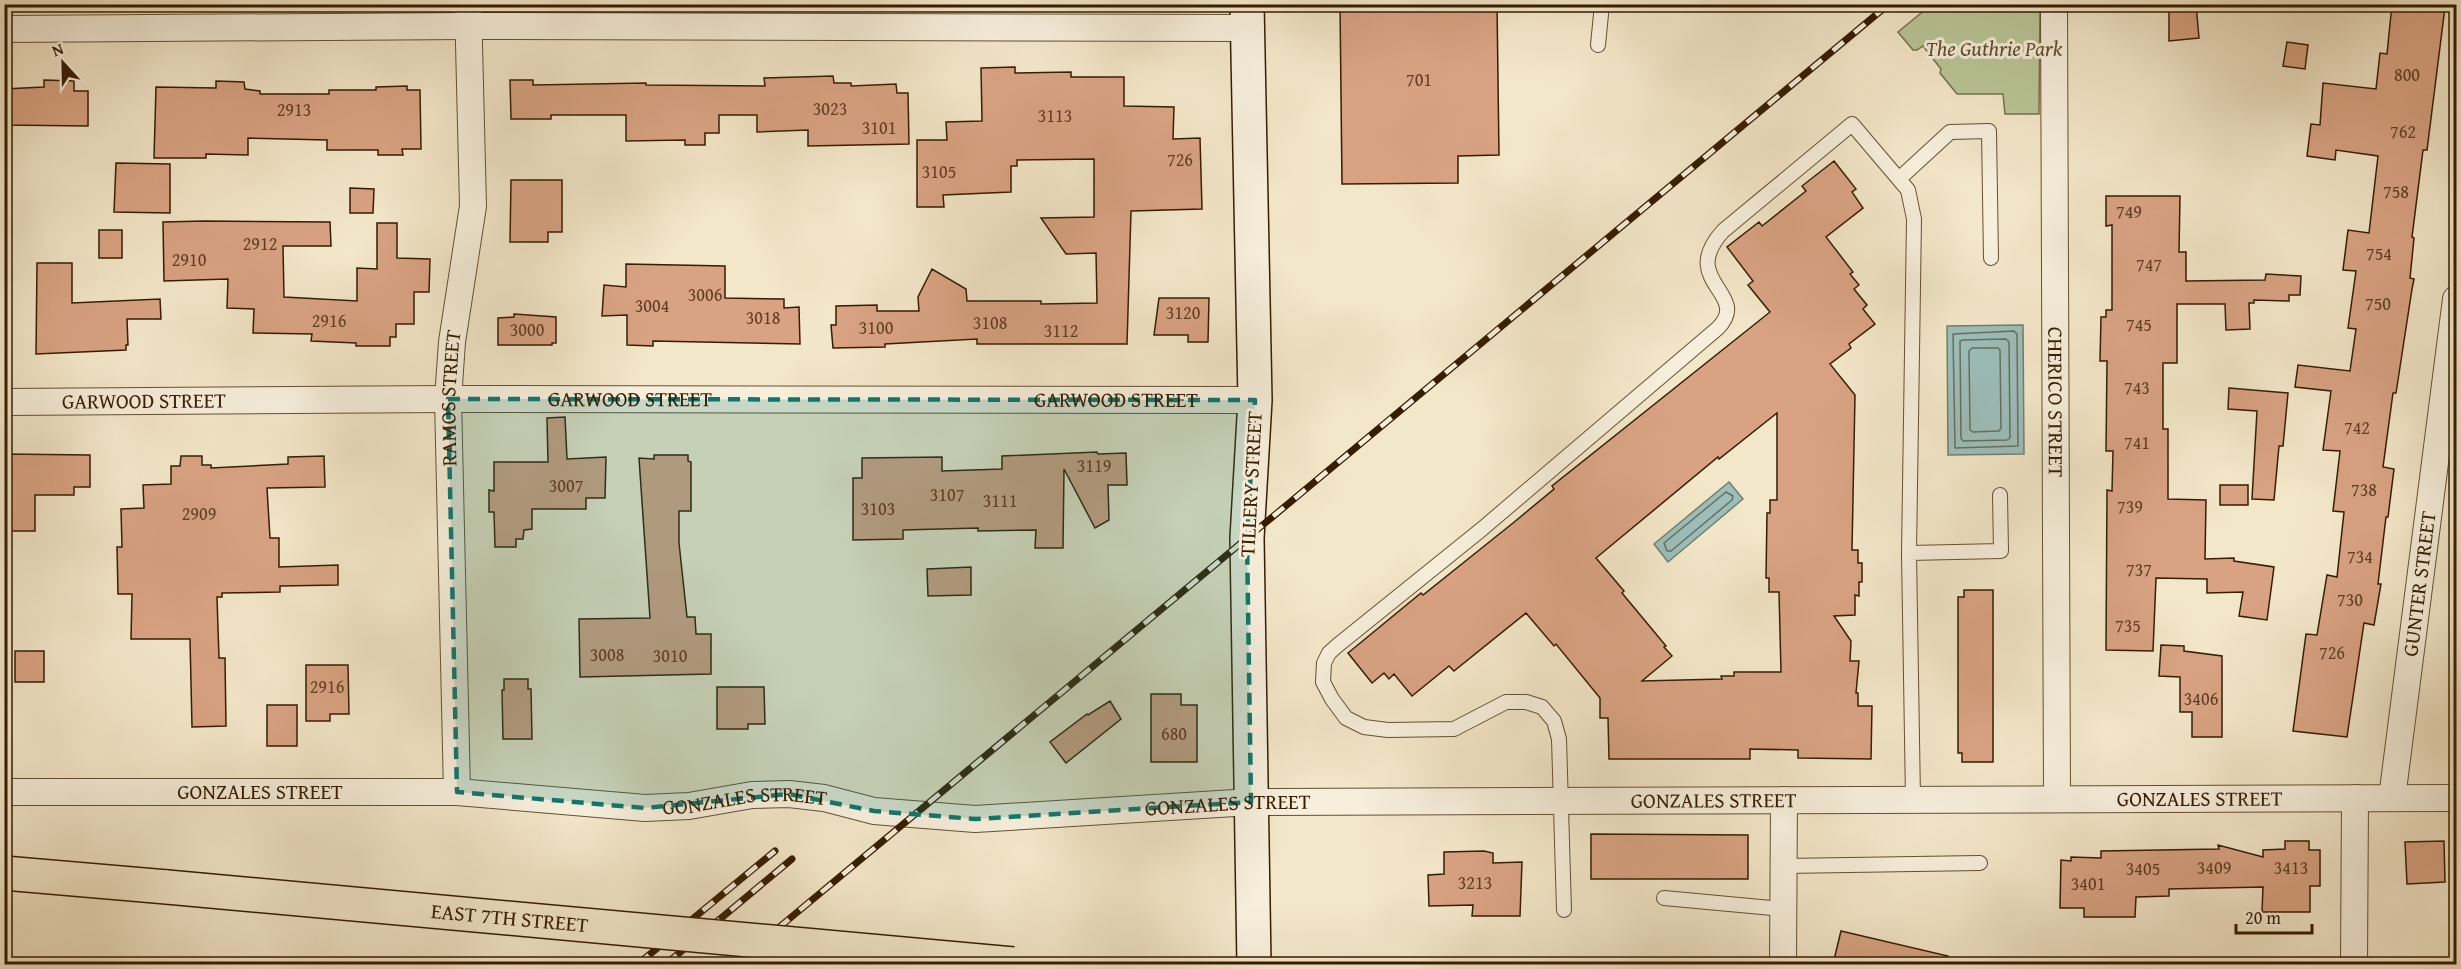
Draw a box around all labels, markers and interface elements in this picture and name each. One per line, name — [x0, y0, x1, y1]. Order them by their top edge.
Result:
north arrow — [33, 33, 93, 93]
park label: The Guthrie Park — [1926, 33, 2063, 64]
text: N — [48, 36, 67, 62]
house number: 800 — [2394, 61, 2420, 88]
house number: 701 — [1406, 66, 1432, 93]
house number: 3023 — [813, 95, 847, 122]
house number: 2913 — [277, 96, 311, 123]
house number: 3113 — [1038, 102, 1072, 129]
house number: 3101 — [862, 114, 896, 141]
house number: 762 — [2390, 118, 2416, 145]
house number: 726 — [1167, 146, 1193, 173]
house number: 3105 — [922, 158, 956, 185]
house number: 758 — [2383, 178, 2409, 205]
house number: 749 — [2116, 198, 2142, 225]
house number: 2912 — [243, 230, 277, 257]
house number: 754 — [2366, 240, 2392, 267]
house number: 2910 — [172, 246, 207, 273]
house number: 747 — [2136, 251, 2162, 278]
house number: 3006 — [688, 281, 722, 308]
house number: 750 — [2365, 290, 2391, 317]
house number: 3004 — [635, 292, 669, 319]
house number: 3120 — [1166, 299, 1201, 326]
house number: 3018 — [746, 304, 780, 331]
house number: 2916 — [312, 307, 346, 334]
house number: 3108 — [973, 309, 1007, 336]
house number: 745 — [2126, 311, 2152, 338]
house number: 3100 — [859, 314, 894, 341]
house number: 3000 — [510, 316, 545, 343]
house number: 3112 — [1044, 317, 1078, 344]
street label: RAMOS STREET — [432, 327, 469, 467]
street label: CHERICO STREET — [2040, 327, 2072, 478]
house number: 743 — [2124, 374, 2150, 401]
street label: GARWOOD STREET — [548, 383, 712, 414]
street label: GARWOOD STREET — [62, 384, 226, 417]
street label: GARWOOD STREET — [1034, 384, 1198, 415]
street label: TILLERY STREET — [1231, 410, 1270, 558]
house number: 742 — [2344, 414, 2370, 441]
house number: 741 — [2124, 429, 2150, 456]
house number: 3119 — [1077, 452, 1111, 479]
house number: 3007 — [549, 472, 583, 499]
house number: 738 — [2351, 476, 2377, 503]
house number: 3107 — [930, 481, 964, 508]
house number: 3111 — [983, 487, 1017, 514]
house number: 739 — [2117, 493, 2143, 520]
house number: 3103 — [861, 495, 895, 522]
house number: 2909 — [182, 500, 216, 527]
street label: GUNTER STREET — [2394, 509, 2444, 658]
house number: 734 — [2347, 543, 2373, 570]
house number: 737 — [2126, 556, 2152, 583]
house number: 730 — [2337, 586, 2363, 613]
house number: 735 — [2115, 612, 2141, 639]
house number: 726 — [2319, 639, 2345, 666]
house number: 3008 — [590, 641, 624, 668]
house number: 3010 — [653, 642, 688, 669]
house number: 2916 — [310, 673, 344, 700]
house number: 3406 — [2184, 685, 2218, 712]
house number: 680 — [1161, 720, 1187, 747]
street label: GONZALES STREET — [177, 776, 343, 807]
street label: GONZALES STREET — [662, 778, 829, 822]
street label: GONZALES STREET — [2117, 783, 2283, 814]
street label: GONZALES STREET — [1631, 784, 1797, 816]
street label: GONZALES STREET — [1144, 786, 1311, 824]
house number: 3409 — [2197, 854, 2231, 881]
house number: 3413 — [2274, 854, 2308, 881]
house number: 3405 — [2126, 855, 2160, 882]
house number: 3213 — [1458, 869, 1492, 896]
house number: 3401 — [2071, 870, 2105, 897]
street label: EAST 7TH STREET — [430, 895, 590, 940]
scale bar — [2236, 897, 2312, 935]
text: 20 m — [2245, 904, 2281, 931]

